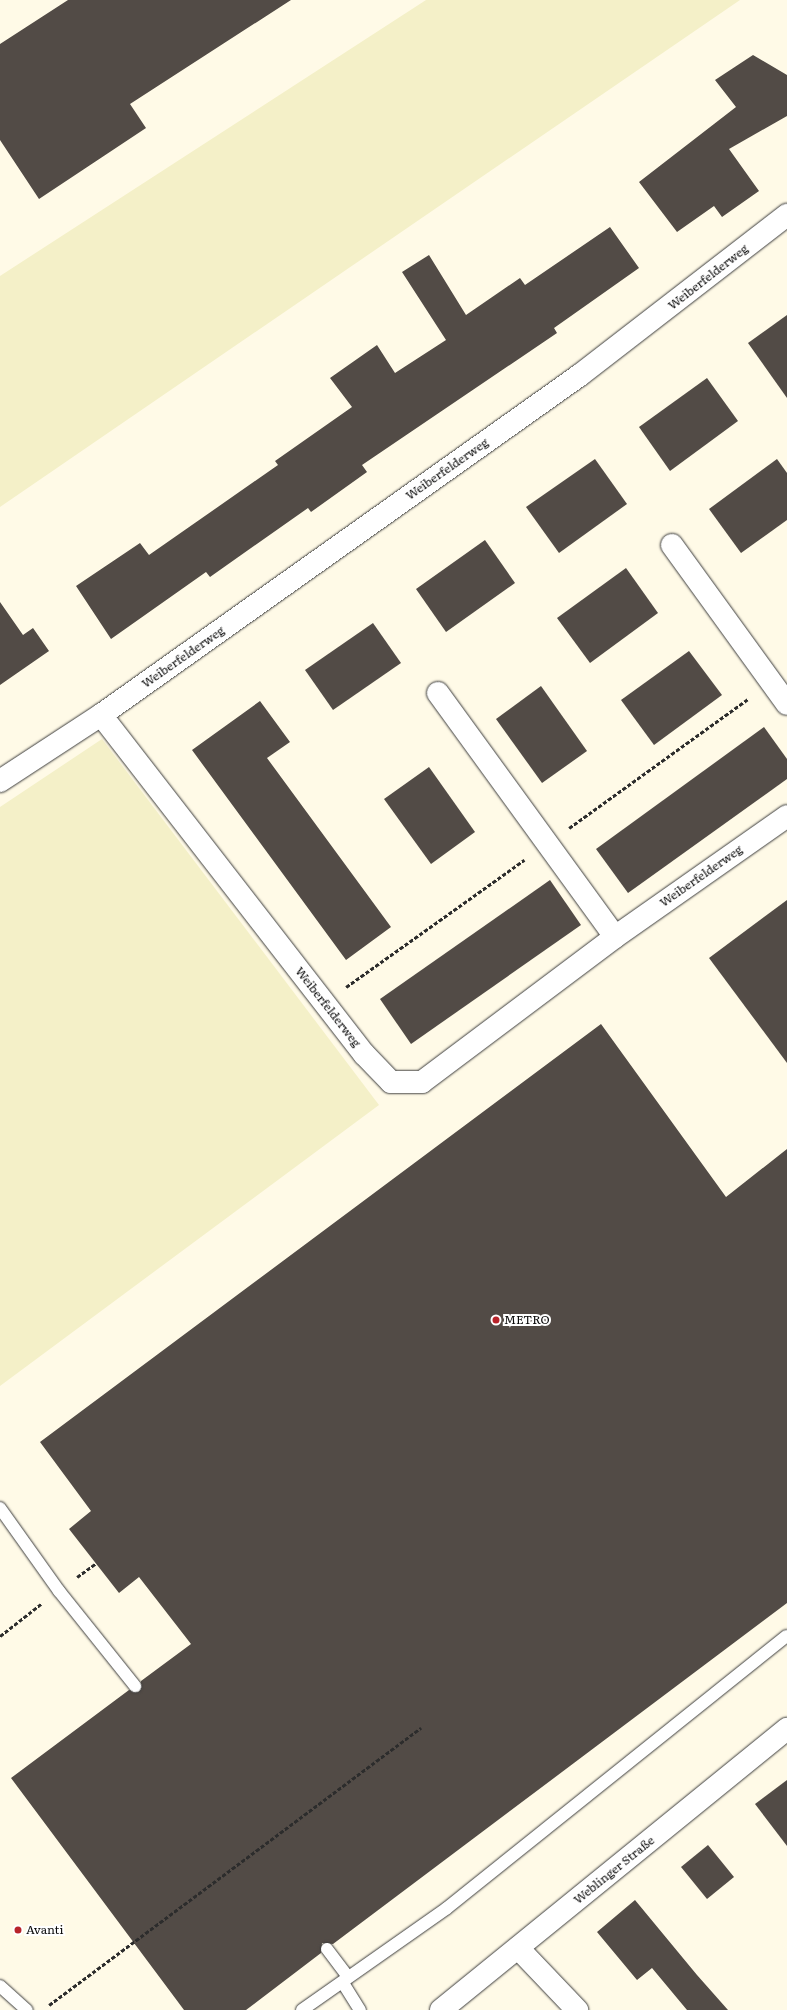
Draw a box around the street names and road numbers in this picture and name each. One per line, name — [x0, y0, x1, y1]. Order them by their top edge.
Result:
street label: Weiberfelderweg — [665, 241, 751, 313]
street label: Weiberfelderweg — [403, 435, 491, 503]
street label: Weiberfelderweg — [139, 623, 227, 691]
street label: Weiberfelderweg — [657, 842, 745, 910]
street label: Weiberfelderweg — [292, 964, 364, 1050]
street label: Weblinger Straße — [571, 1833, 657, 1907]

